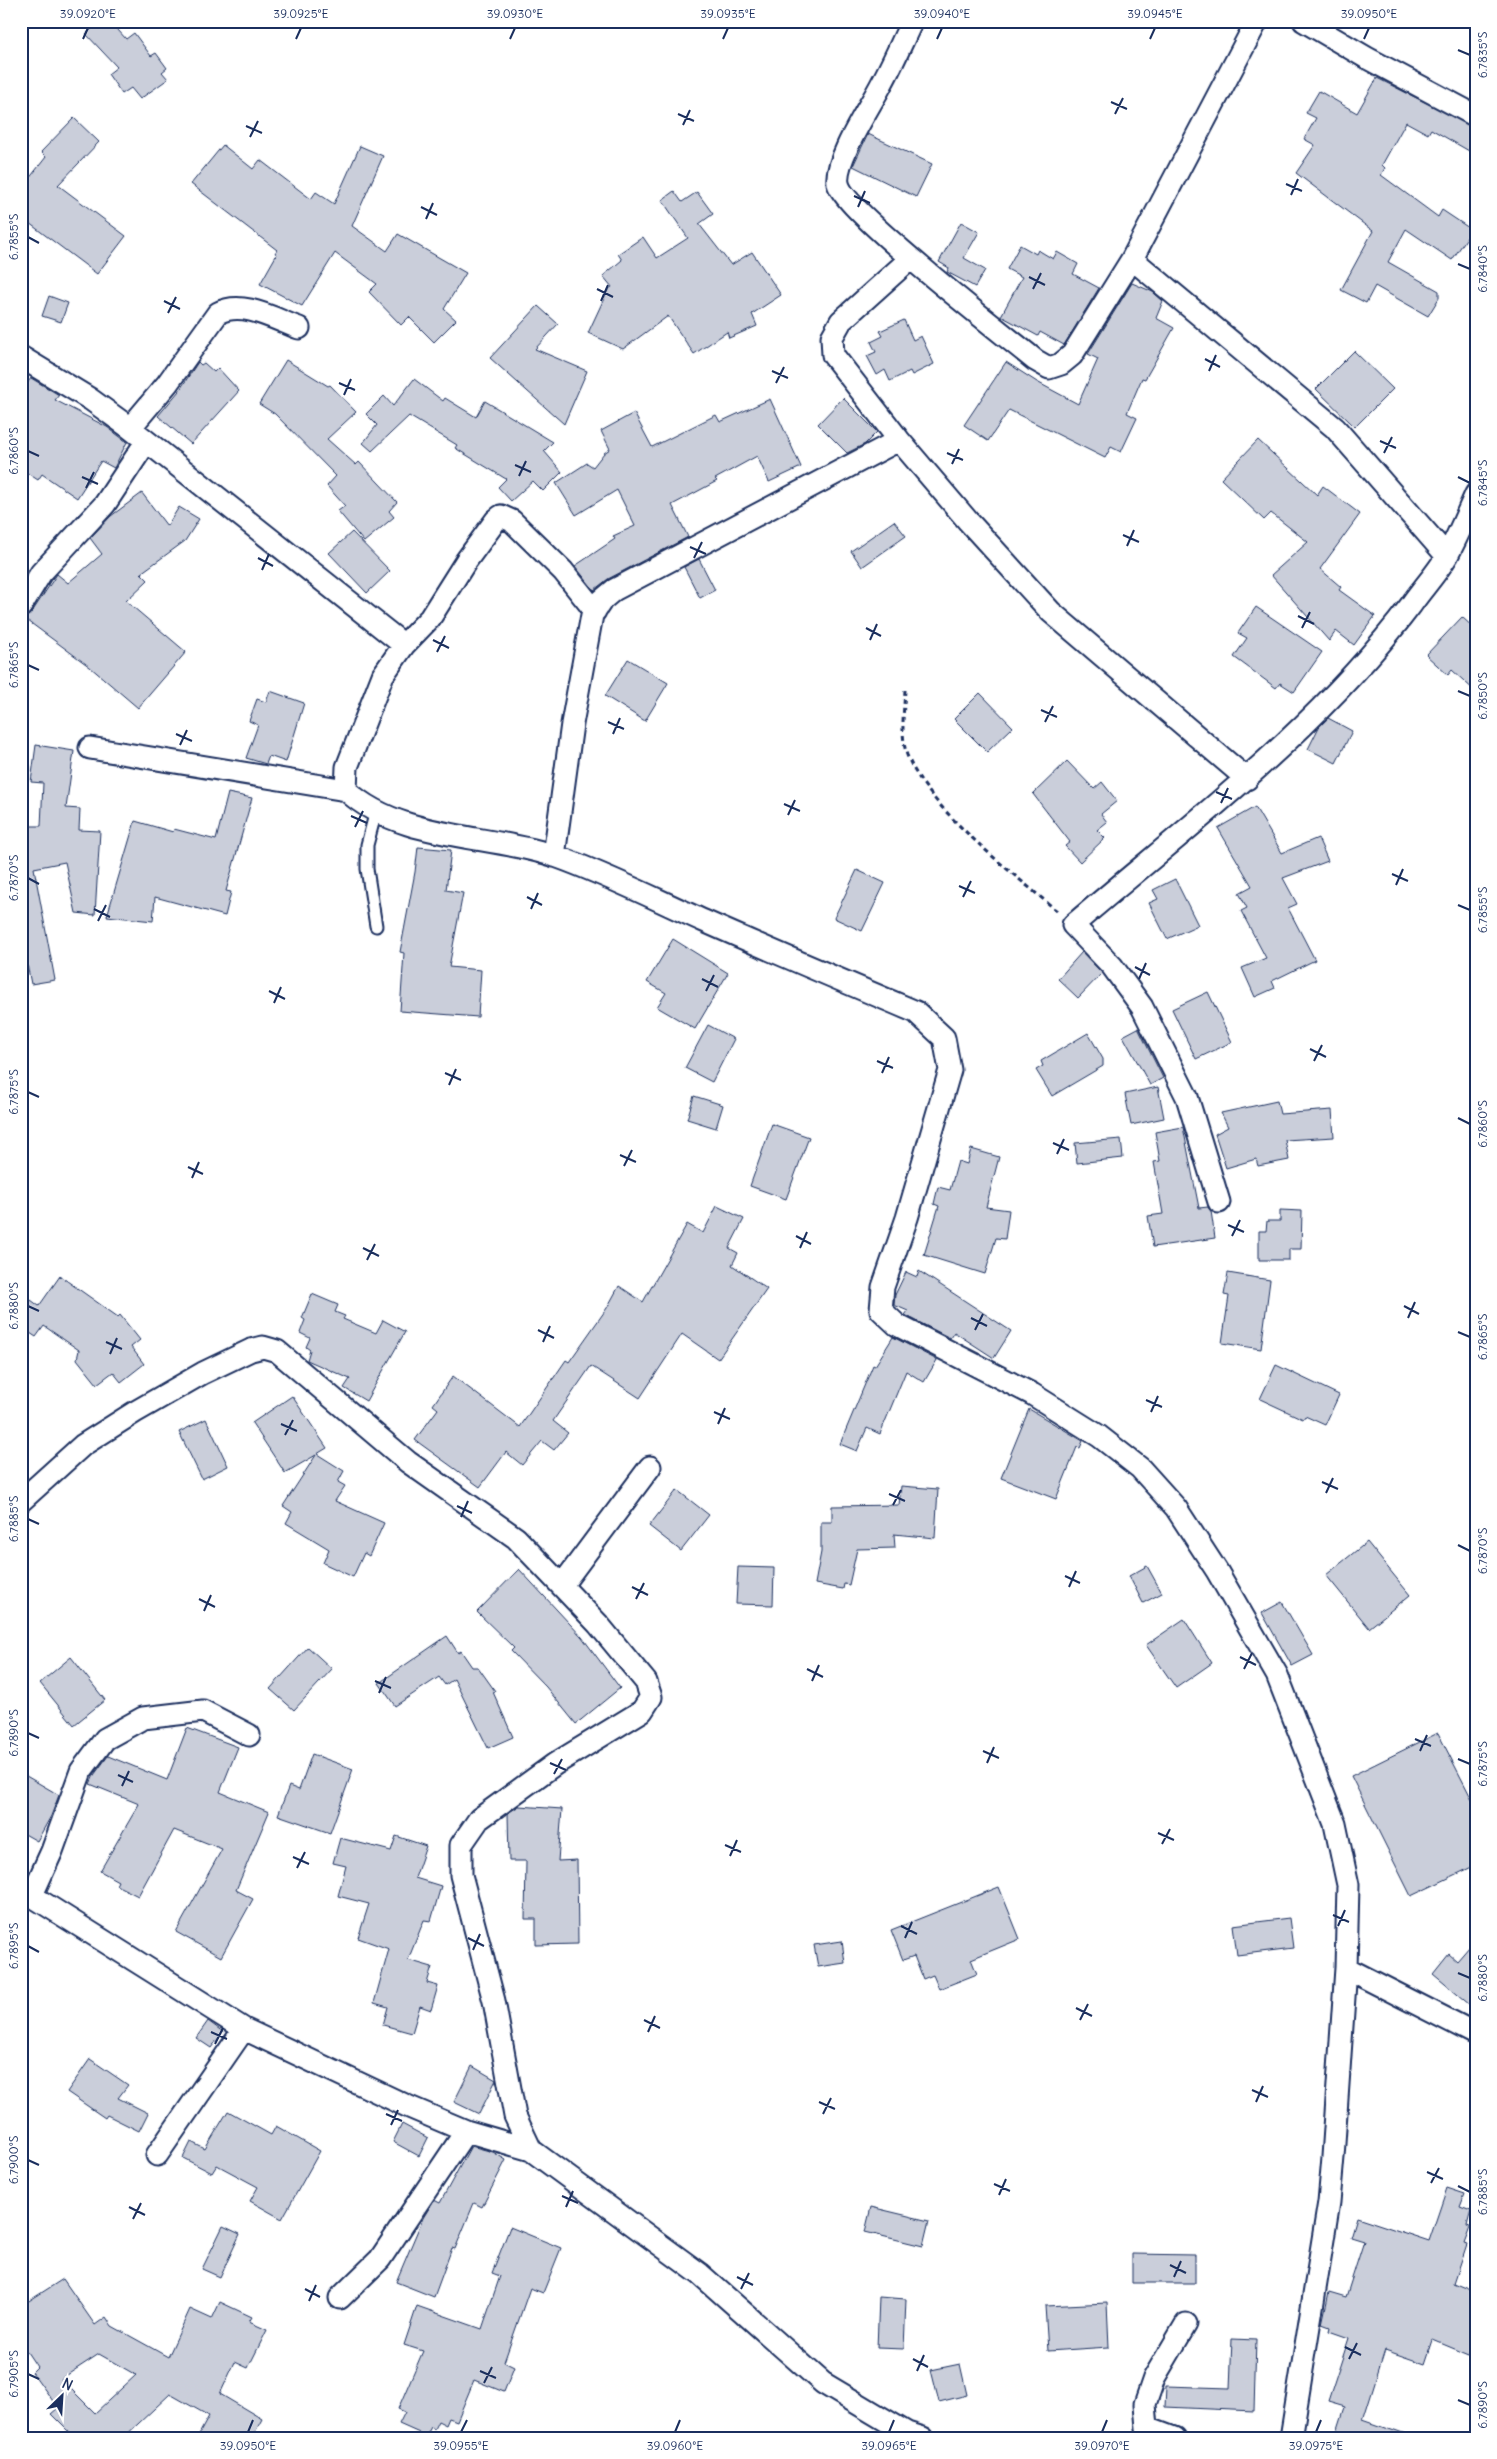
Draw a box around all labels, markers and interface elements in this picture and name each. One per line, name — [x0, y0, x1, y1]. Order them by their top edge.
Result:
text: 39.0920°E — [60, 6, 116, 21]
text: 39.0925°E — [273, 6, 329, 21]
text: 39.0930°E — [487, 6, 543, 21]
text: 39.0935°E — [700, 6, 756, 21]
text: 39.0940°E — [914, 6, 970, 21]
text: 39.0945°E — [1127, 6, 1183, 21]
text: 39.0950°E — [1341, 6, 1397, 21]
text: 6.7835°S — [1475, 31, 1490, 78]
text: 6.7855°S — [6, 213, 21, 260]
text: 6.7840°S — [1475, 245, 1490, 293]
text: 6.7860°S — [6, 427, 21, 475]
text: 6.7845°S — [1475, 459, 1490, 506]
text: 6.7865°S — [6, 641, 21, 688]
text: 6.7850°S — [1475, 672, 1490, 720]
text: 6.7870°S — [6, 854, 21, 901]
text: 6.7855°S — [1475, 886, 1490, 933]
text: 6.7875°S — [6, 1069, 21, 1115]
text: 6.7860°S — [1475, 1100, 1490, 1148]
text: 6.7880°S — [6, 1282, 21, 1330]
text: 6.7865°S — [1475, 1313, 1490, 1360]
text: 6.7885°S — [6, 1495, 21, 1542]
text: 6.7870°S — [1475, 1527, 1490, 1574]
text: 6.7890°S — [6, 1709, 21, 1757]
text: 6.7875°S — [1475, 1741, 1490, 1787]
text: 6.7895°S — [6, 1922, 21, 1969]
text: 6.7880°S — [1475, 1954, 1490, 2002]
text: 6.7900°S — [6, 2135, 21, 2184]
text: 6.7885°S — [1475, 2168, 1490, 2215]
text: 6.7905°S — [6, 2350, 21, 2398]
north arrow — [38, 2372, 88, 2422]
text: N — [59, 2374, 76, 2394]
text: 6.7890°S — [1475, 2381, 1490, 2429]
text: 39.0950°E — [220, 2438, 276, 2453]
text: 39.0955°E — [433, 2438, 489, 2453]
text: 39.0960°E — [647, 2438, 703, 2453]
text: 39.0965°E — [861, 2438, 917, 2453]
text: 39.0970°E — [1074, 2438, 1130, 2453]
text: 39.0975°E — [1289, 2438, 1343, 2453]

